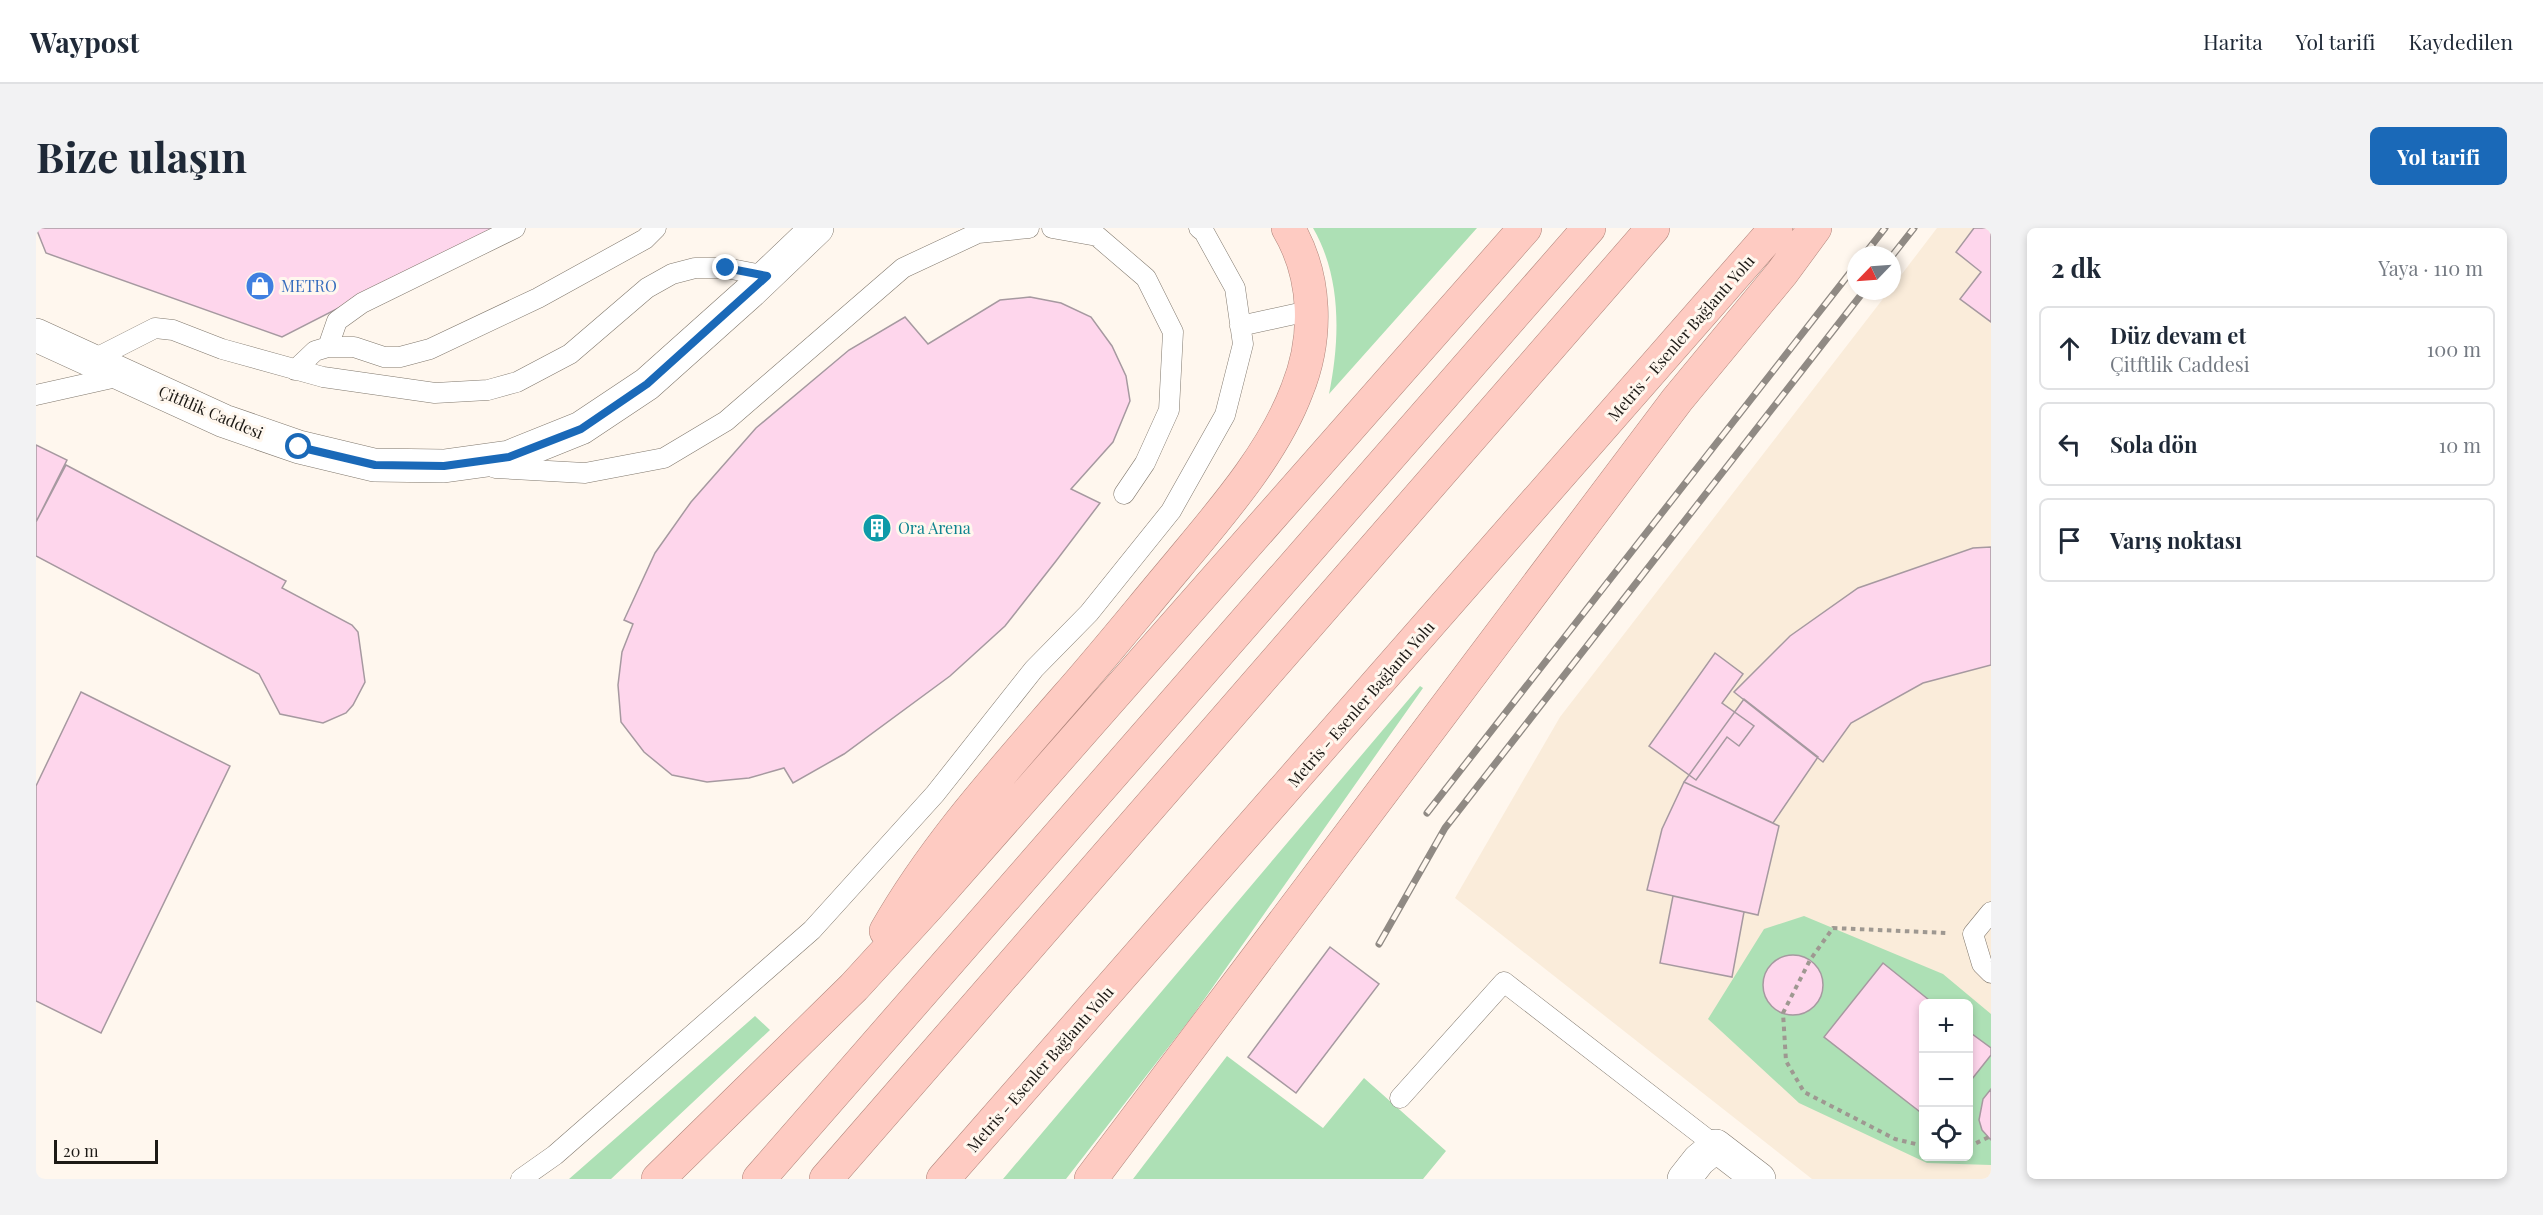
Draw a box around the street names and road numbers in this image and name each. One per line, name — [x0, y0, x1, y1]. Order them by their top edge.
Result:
street label: Metris - Esenler Bağlantı Yolu — [1603, 250, 1759, 425]
street label: Çitftlik Caddesi — [156, 380, 267, 443]
street label: Metris - Esenler Bağlantı Yolu — [1283, 616, 1439, 791]
street label: Metris - Esenler Bağlantı Yolu — [962, 981, 1118, 1156]

